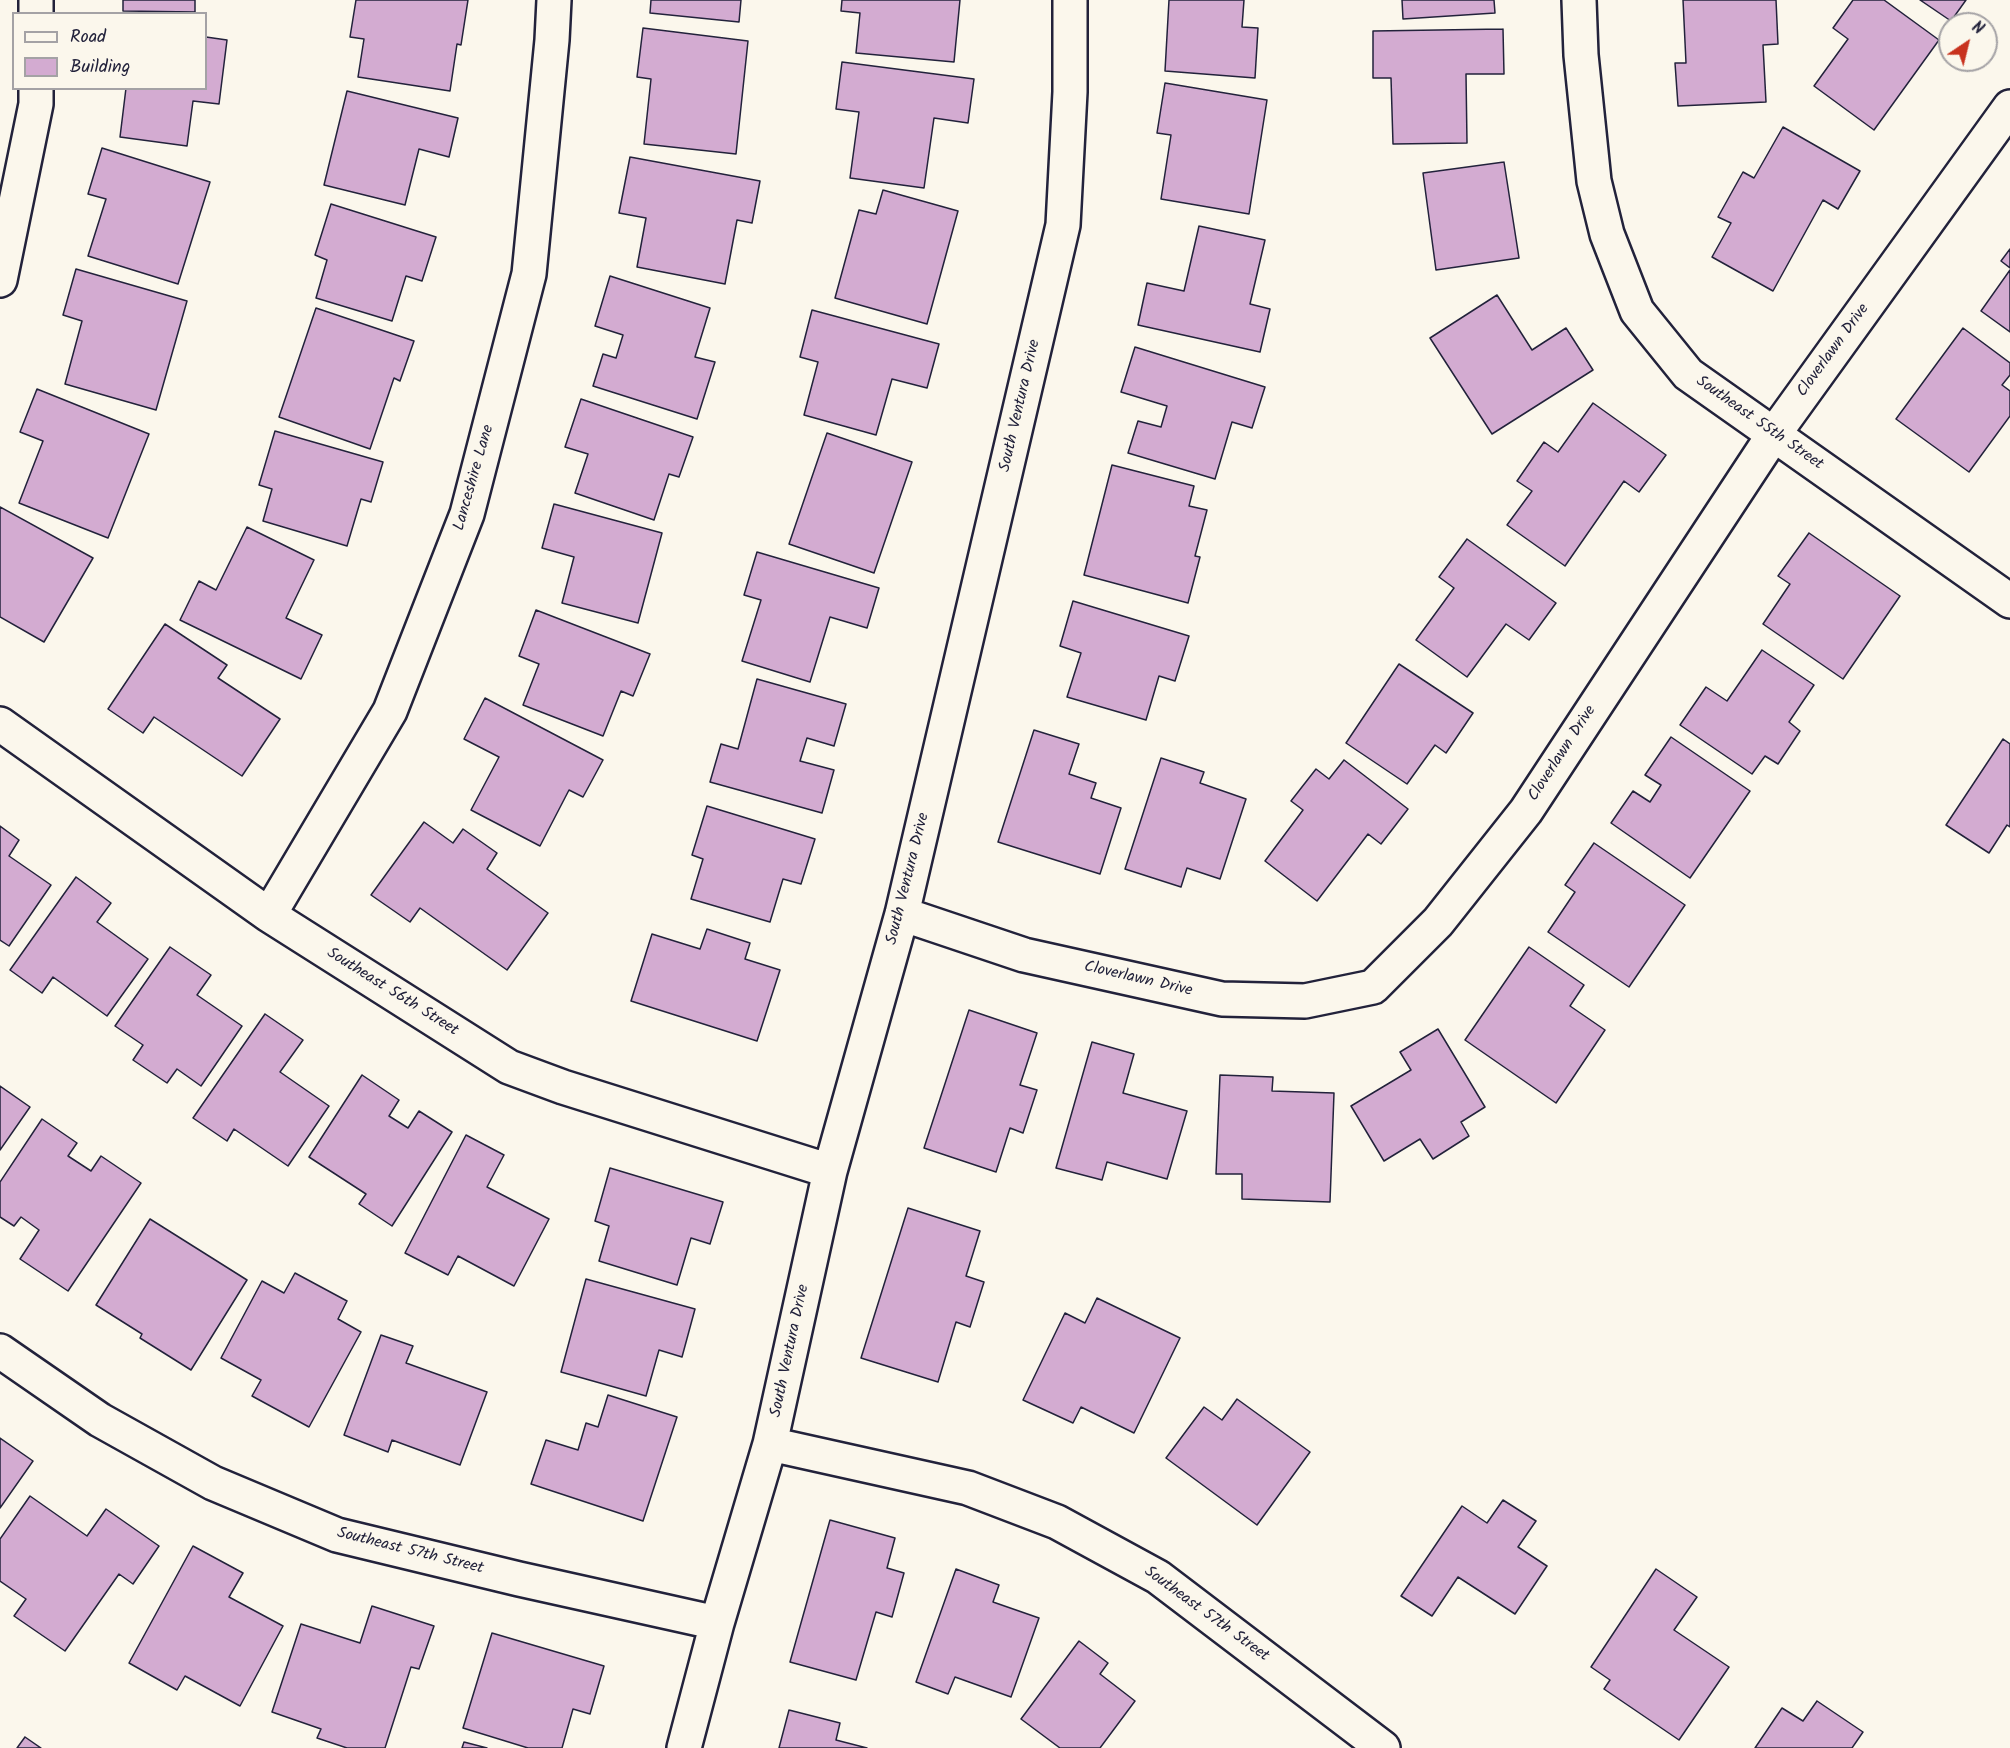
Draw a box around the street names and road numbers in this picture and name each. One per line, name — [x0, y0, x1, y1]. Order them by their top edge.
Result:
street label: Cloverlawn Drive — [1794, 301, 1874, 401]
street label: South Ventura Drive — [996, 338, 1046, 474]
street label: Southeast 55th Street — [1692, 373, 1826, 475]
street label: Lanceshire Lane — [451, 423, 499, 533]
street label: Cloverlawn Drive — [1525, 702, 1601, 806]
street label: South Ventura Drive — [883, 811, 935, 947]
street label: Southeast 56th Street — [323, 945, 461, 1041]
street label: Cloverlawn Drive — [1082, 958, 1194, 1002]
street label: South Ventura Drive — [768, 1283, 814, 1419]
street label: Southeast 57th Street — [335, 1525, 485, 1579]
street label: Southeast 57th Street — [1140, 1563, 1272, 1667]

